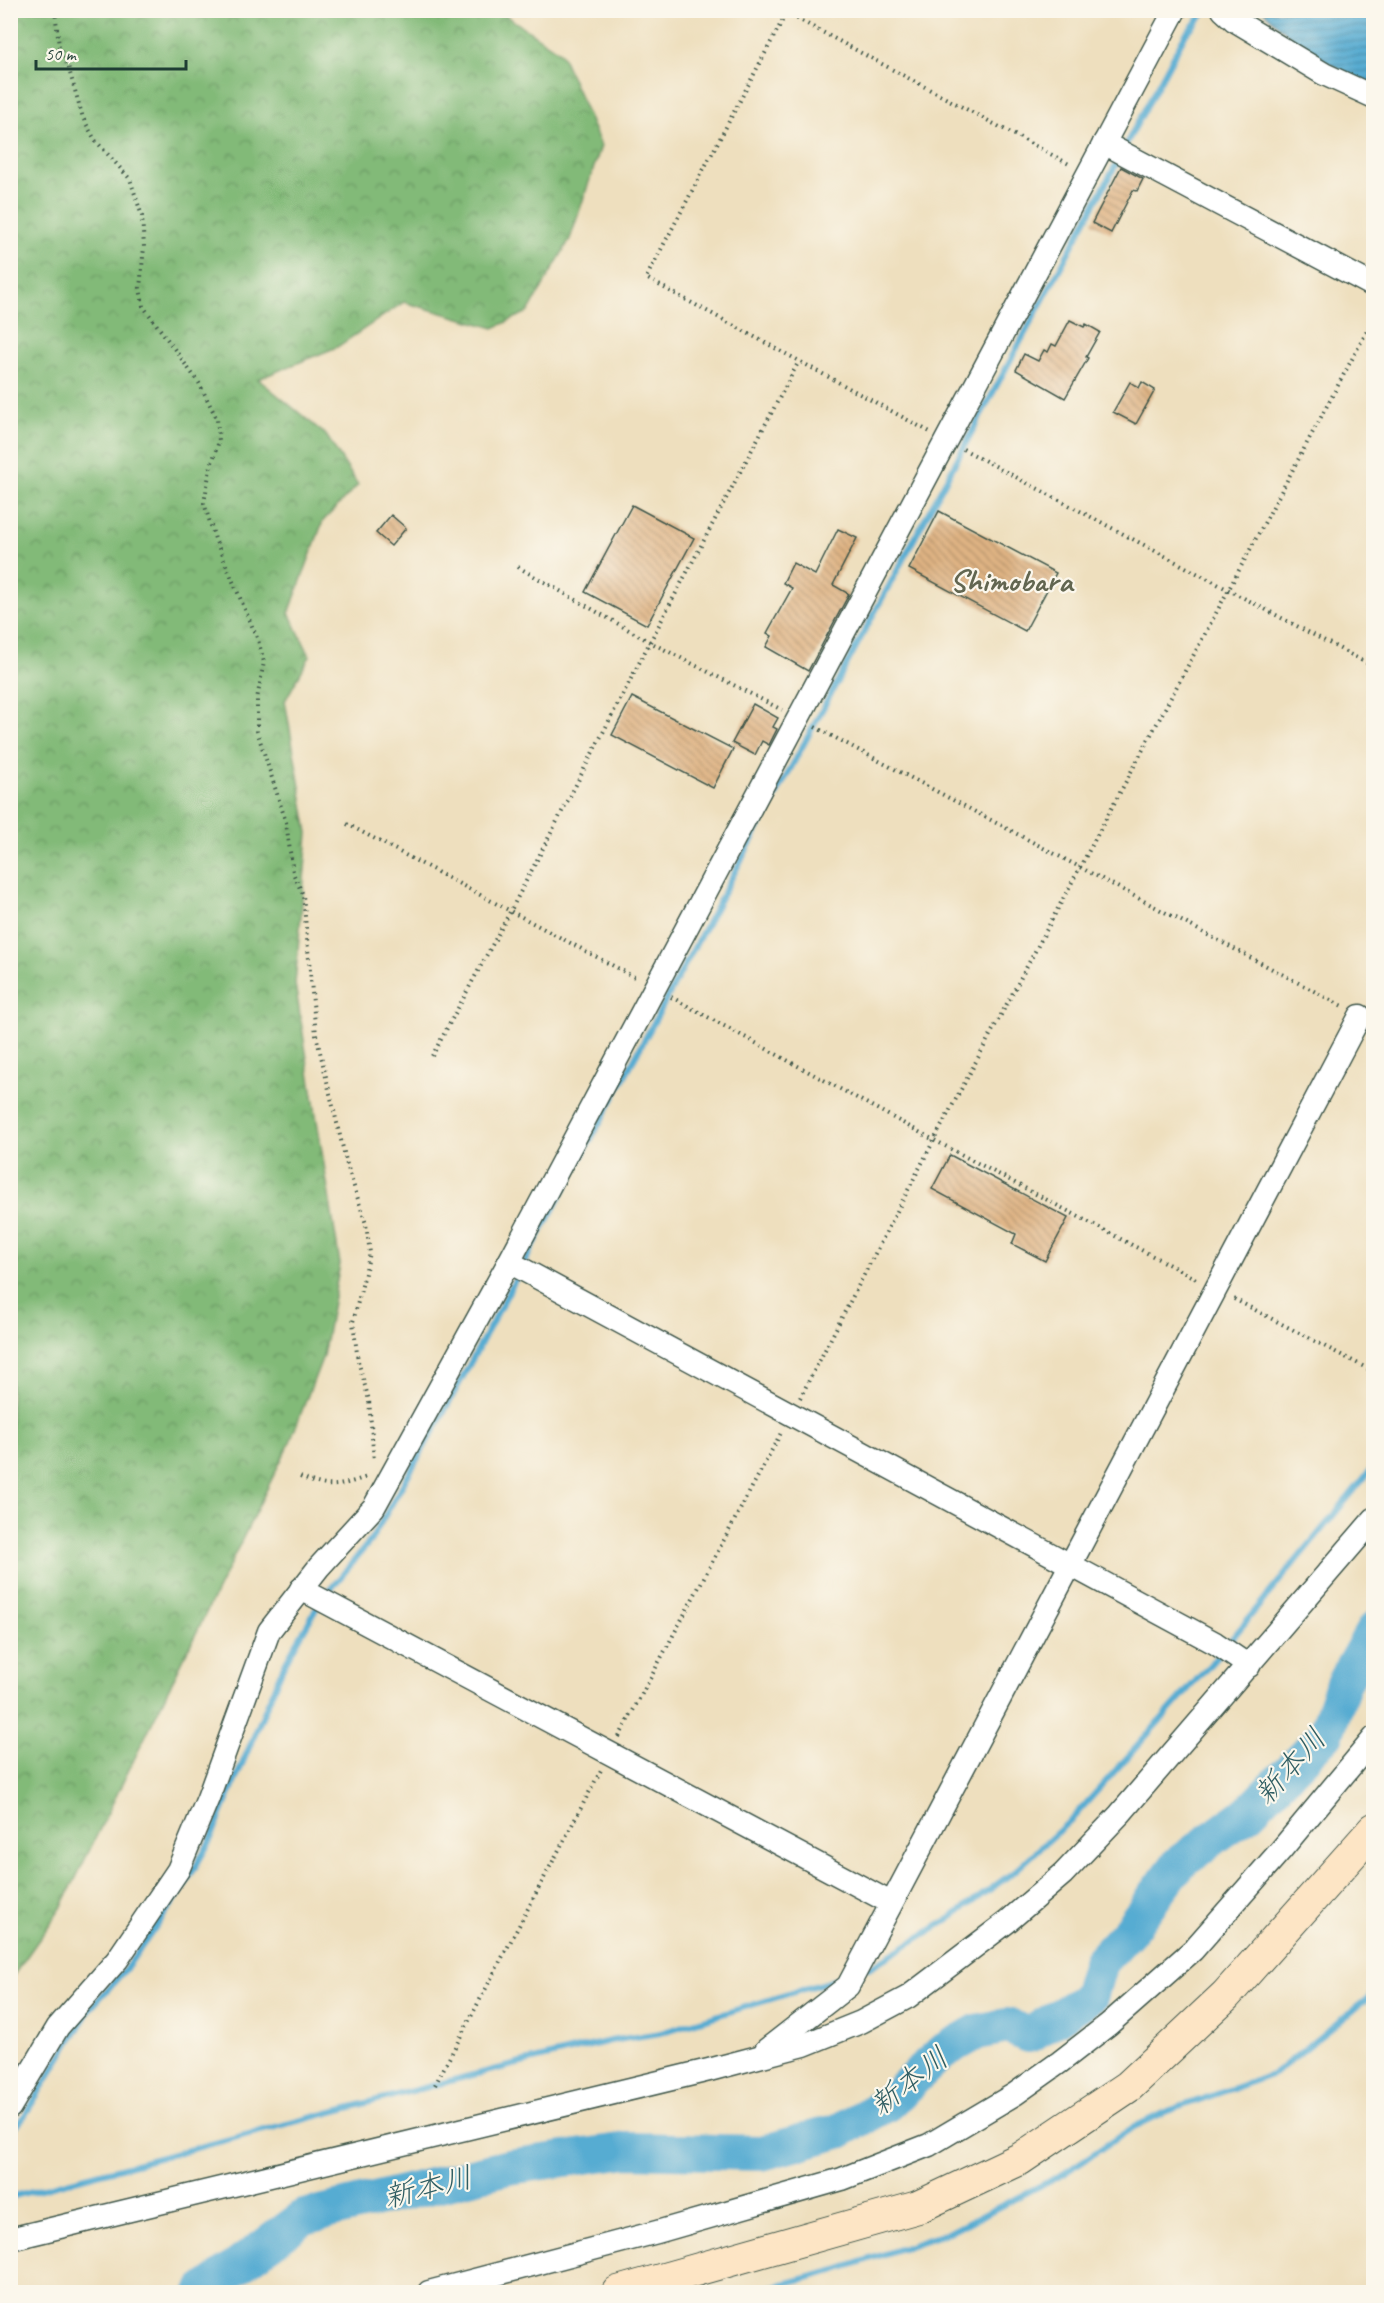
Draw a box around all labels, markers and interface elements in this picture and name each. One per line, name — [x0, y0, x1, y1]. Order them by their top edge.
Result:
scale bar — [36, 33, 186, 71]
text: 50 m — [45, 43, 78, 65]
district label: Shimobara — [950, 560, 1075, 601]
water label: 新本川 — [1246, 1720, 1334, 1812]
water label: 新本川 — [862, 2038, 956, 2124]
water label: 新本川 — [380, 2158, 476, 2216]

